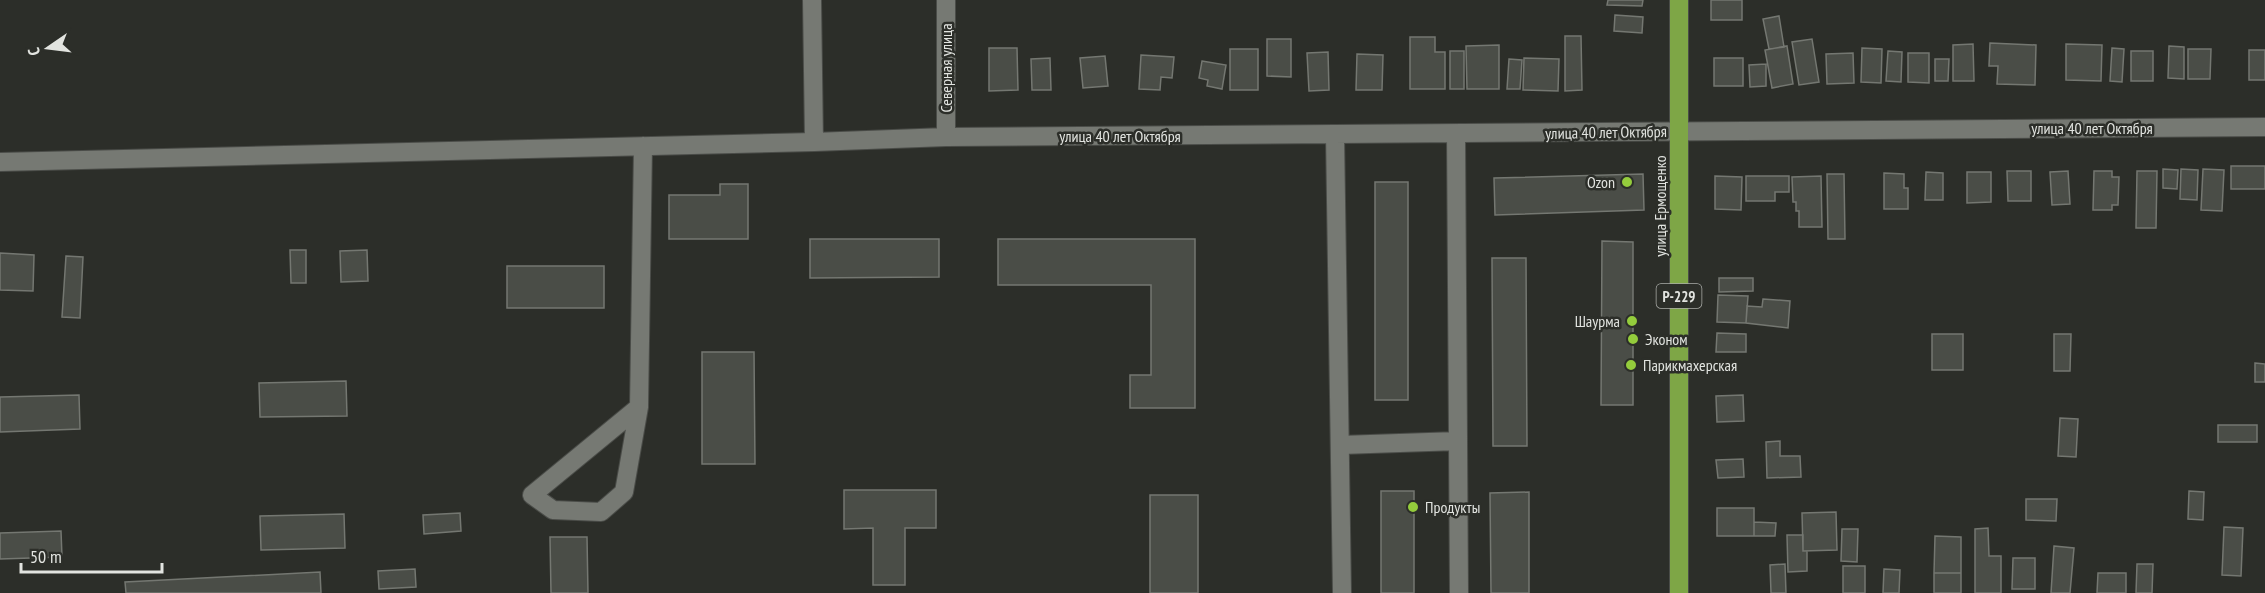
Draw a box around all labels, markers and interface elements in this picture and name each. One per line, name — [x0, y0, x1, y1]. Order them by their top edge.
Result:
north arrow — [18, 18, 78, 78]
street label: Северная улица — [936, 23, 956, 113]
text: С — [23, 45, 44, 58]
street label: улица 40 лет Октября — [2031, 118, 2153, 138]
street label: улица 40 лет Октября — [1545, 121, 1667, 143]
street label: улица 40 лет Октября — [1059, 126, 1181, 146]
street label: улица Ермощенко — [1650, 155, 1670, 257]
place label: Ozon — [1587, 172, 1615, 192]
marker: Ozon — [1620, 175, 1634, 189]
road number: Р-229 — [1656, 284, 1702, 308]
place label: Шаурма — [1575, 311, 1620, 331]
marker: Шаурма — [1625, 314, 1639, 328]
place label: Эконом — [1645, 329, 1688, 349]
marker: Эконом — [1626, 332, 1640, 346]
place label: Парикмахерская — [1643, 355, 1737, 375]
marker: Парикмахерская — [1624, 358, 1638, 372]
place label: Продукты — [1425, 497, 1480, 517]
marker: Продукты — [1406, 500, 1420, 514]
scale bar — [21, 536, 162, 574]
text: 50 m — [30, 545, 62, 568]

